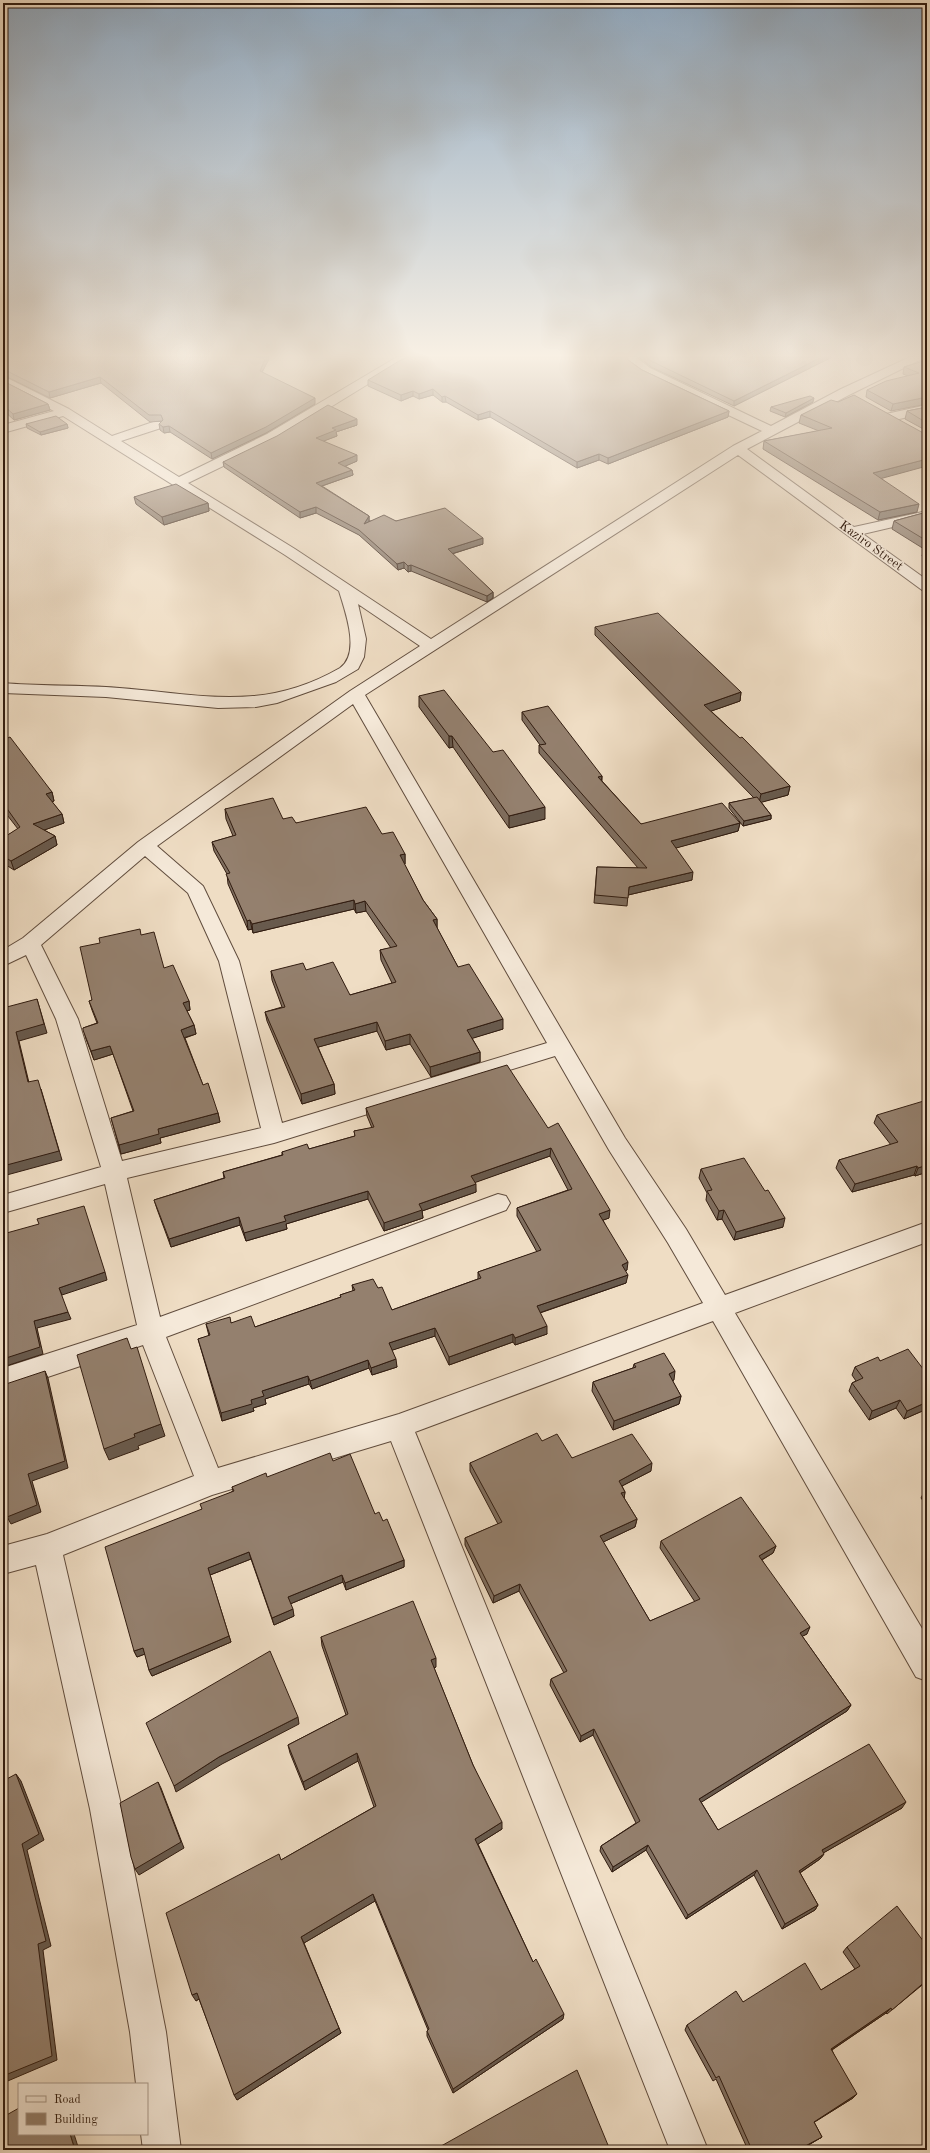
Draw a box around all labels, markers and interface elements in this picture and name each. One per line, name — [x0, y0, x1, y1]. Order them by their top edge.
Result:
street label: Kaziro Street — [837, 519, 906, 574]
legend — [18, 2083, 148, 2135]
text: Road — [54, 2094, 81, 2106]
text: Building — [54, 2114, 98, 2126]

